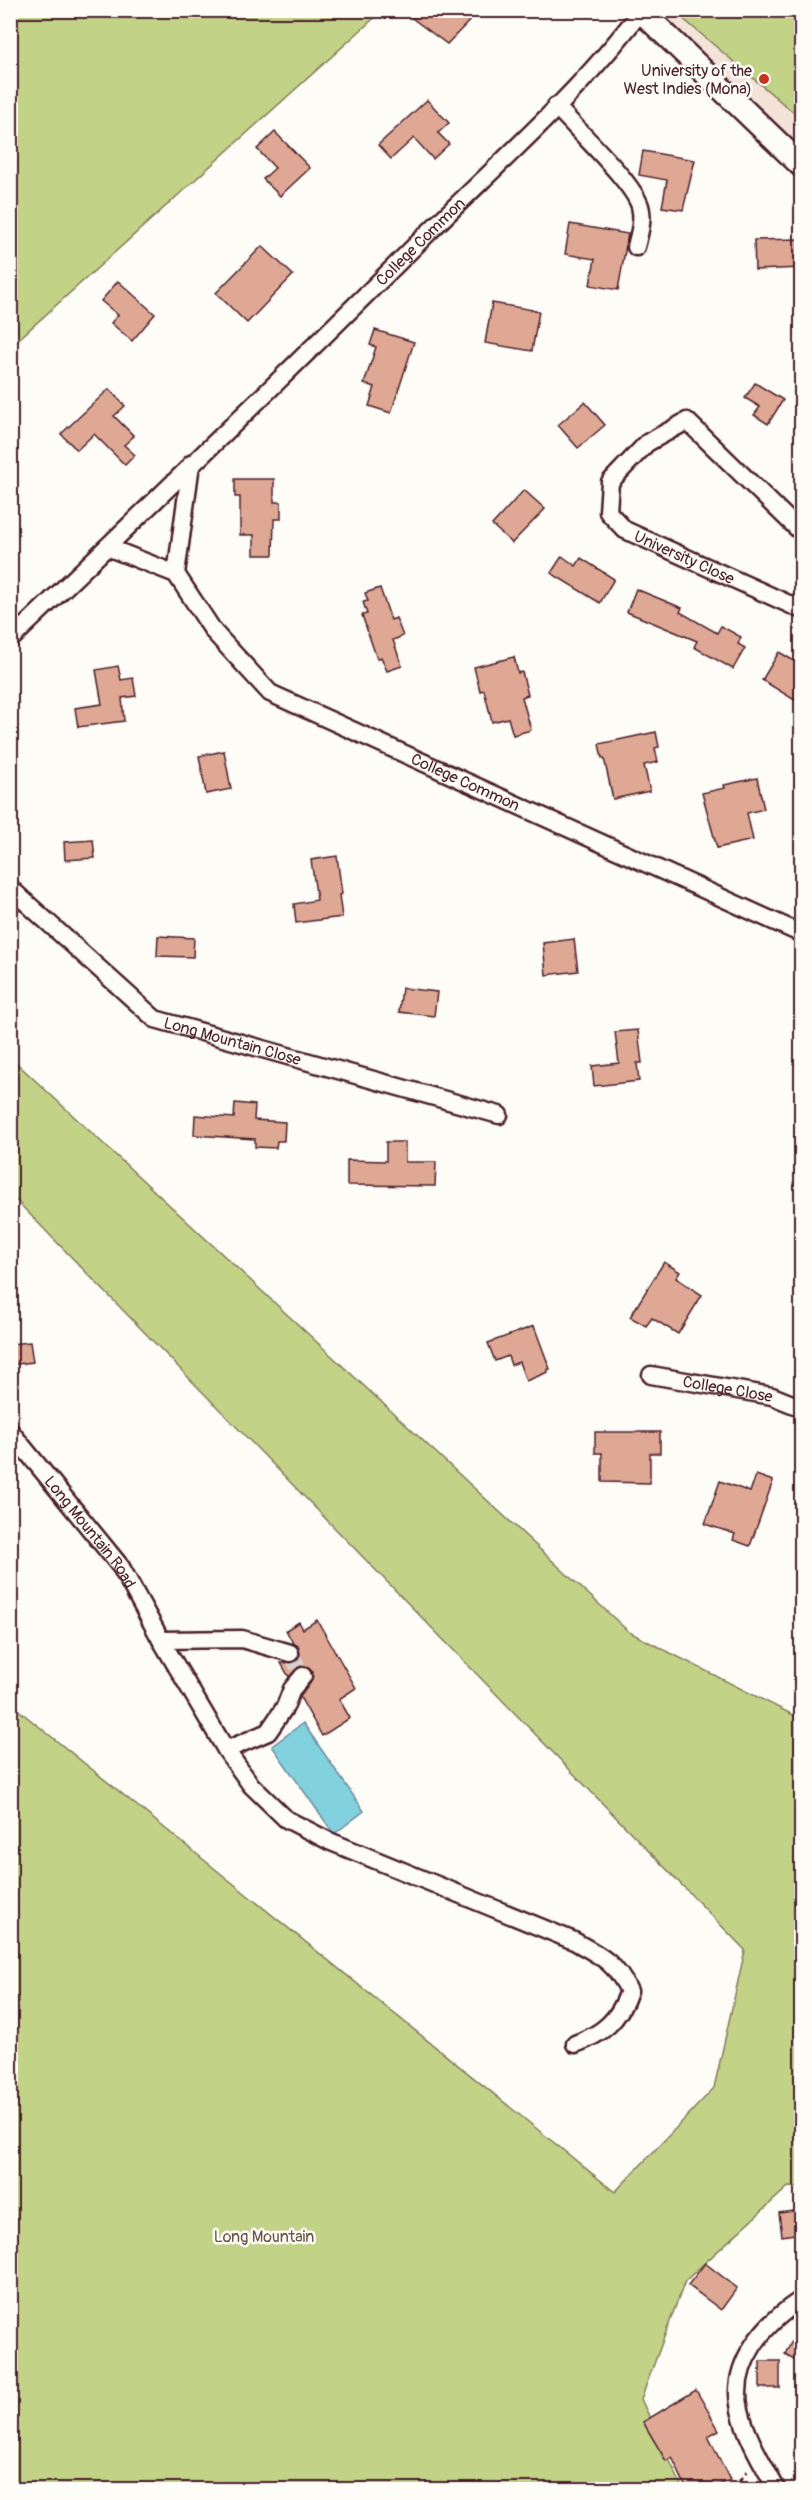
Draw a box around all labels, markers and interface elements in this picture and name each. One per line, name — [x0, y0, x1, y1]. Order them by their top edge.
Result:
place label: University of the West Indies (Mona) — [623, 61, 752, 99]
marker: University of the West Indies (Mona) — [757, 72, 771, 86]
street label: College Common — [372, 194, 469, 290]
street label: University Close — [631, 526, 737, 589]
street label: College Common — [408, 749, 523, 816]
street label: Long Mountain Close — [161, 1013, 303, 1070]
street label: College Close — [681, 1372, 774, 1407]
street label: Long Mountain Road — [40, 1472, 140, 1592]
park label: Long Mountain — [214, 2227, 314, 2247]

